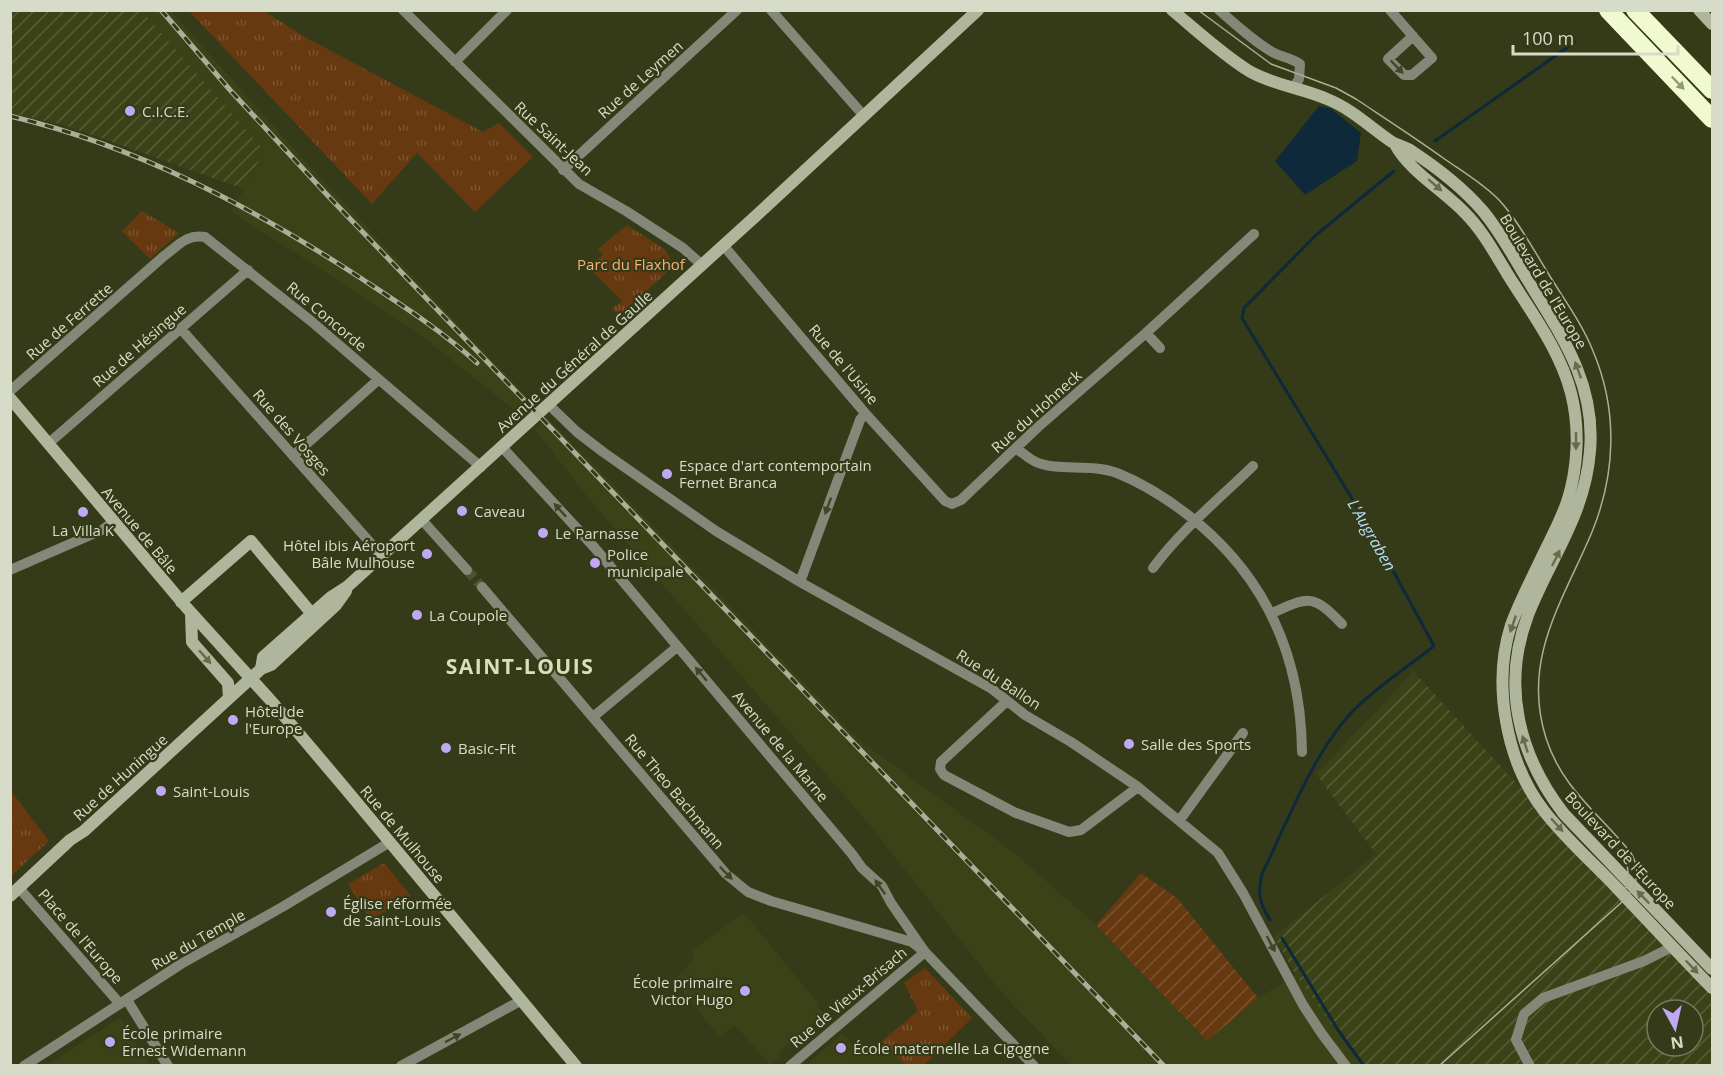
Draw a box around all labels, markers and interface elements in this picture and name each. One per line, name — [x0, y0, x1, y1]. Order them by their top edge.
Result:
scale bar — [1513, 18, 1678, 56]
text: 100 m — [1522, 26, 1574, 50]
street label: Rue de Leymen — [593, 36, 687, 122]
one-way arrow — [1389, 60, 1403, 74]
one-way arrow — [1670, 75, 1684, 89]
street label: Rue Saint-Jean — [510, 96, 598, 180]
place label: C.I.C.E. — [142, 101, 189, 121]
marker: C.I.C.E. — [123, 104, 137, 118]
one-way arrow — [1427, 178, 1442, 191]
street label: Boulevard de l'Europe — [1496, 210, 1592, 352]
park label: Parc du Flaxhof — [577, 254, 686, 274]
street label: Rue Concorde — [283, 277, 371, 355]
street label: Rue de Ferrette — [22, 278, 116, 364]
street label: Avenue du Général de Gaulle — [492, 286, 656, 436]
street label: Rue de Hésingue — [88, 299, 190, 391]
street label: Rue de l'Usine — [805, 320, 883, 408]
one-way arrow — [1573, 361, 1583, 379]
street label: Rue du Hohneck — [987, 365, 1086, 457]
street label: Rue des Vosges — [249, 385, 335, 479]
one-way arrow — [1571, 432, 1581, 451]
place label: Espace d'art contemportain Fernet Branca — [679, 455, 872, 492]
marker: Espace d'art contemportain Fernet Branca — [660, 467, 674, 481]
street label: Avenue de Bâle — [98, 482, 182, 578]
water label: L'Augraben — [1343, 495, 1401, 575]
one-way arrow — [823, 497, 832, 515]
place label: Caveau — [474, 501, 525, 521]
one-way arrow — [554, 503, 567, 518]
marker: Caveau — [455, 504, 469, 518]
marker: La Villa K — [76, 505, 90, 519]
place label: La Villa K — [52, 520, 115, 540]
place label: Le Parnasse — [555, 523, 639, 543]
marker: Le Parnasse — [536, 526, 550, 540]
place label: Hôtel ibis Aéroport Bâle Mulhouse — [283, 535, 415, 572]
place label: Police municipale — [607, 544, 684, 581]
marker: Hôtel ibis Aéroport Bâle Mulhouse — [420, 547, 434, 561]
one-way arrow — [1551, 549, 1560, 566]
marker: Police municipale — [588, 556, 602, 570]
place label: La Coupole — [429, 605, 507, 625]
marker: La Coupole — [410, 608, 424, 622]
one-way arrow — [1507, 615, 1517, 633]
street label: Rue du Ballon — [953, 644, 1045, 714]
one-way arrow — [198, 649, 211, 664]
district label: SAINT-LOUIS — [446, 652, 594, 680]
one-way arrow — [694, 666, 707, 682]
street label: Avenue de la Marne — [729, 686, 833, 806]
place label: Hôtel de l'Europe — [245, 701, 304, 738]
marker: Hôtel de l'Europe — [226, 713, 240, 727]
street label: Rue de Huningue — [69, 729, 171, 825]
street label: Rue Theo Bachmann — [621, 729, 729, 853]
place label: Salle des Sports — [1141, 734, 1251, 754]
one-way arrow — [1520, 735, 1530, 753]
marker: Salle des Sports — [1122, 737, 1136, 751]
place label: Basic-Fit — [458, 738, 516, 758]
marker: Basic-Fit — [439, 741, 453, 755]
place label: Saint-Louis — [173, 781, 250, 801]
street label: Rue de Mulhouse — [356, 781, 450, 887]
marker: Saint-Louis — [154, 784, 168, 798]
street label: Boulevard de l'Europe — [1561, 787, 1681, 913]
one-way arrow — [1550, 817, 1563, 832]
one-way arrow — [719, 866, 733, 880]
one-way arrow — [874, 879, 886, 895]
street label: Place de l'Europe — [34, 884, 128, 988]
one-way arrow — [1636, 889, 1650, 904]
place label: Église réformée de Saint-Louis — [343, 893, 452, 930]
street label: Rue du Temple — [148, 904, 248, 974]
marker: Église réformée de Saint-Louis — [324, 905, 338, 919]
one-way arrow — [1266, 936, 1276, 953]
street label: Rue de Vieux-Brisach — [785, 942, 911, 1052]
one-way arrow — [1685, 960, 1699, 974]
place label: École primaire Victor Hugo — [633, 972, 733, 1009]
marker: École primaire Victor Hugo — [738, 984, 752, 998]
north arrow — [1645, 998, 1705, 1058]
place label: École primaire Ernest Widemann — [122, 1023, 246, 1060]
text: N — [1669, 1031, 1685, 1055]
one-way arrow — [444, 1033, 461, 1043]
marker: École primaire Ernest Widemann — [103, 1035, 117, 1049]
place label: École maternelle La Cigogne — [853, 1038, 1050, 1058]
marker: École maternelle La Cigogne — [834, 1041, 848, 1055]

